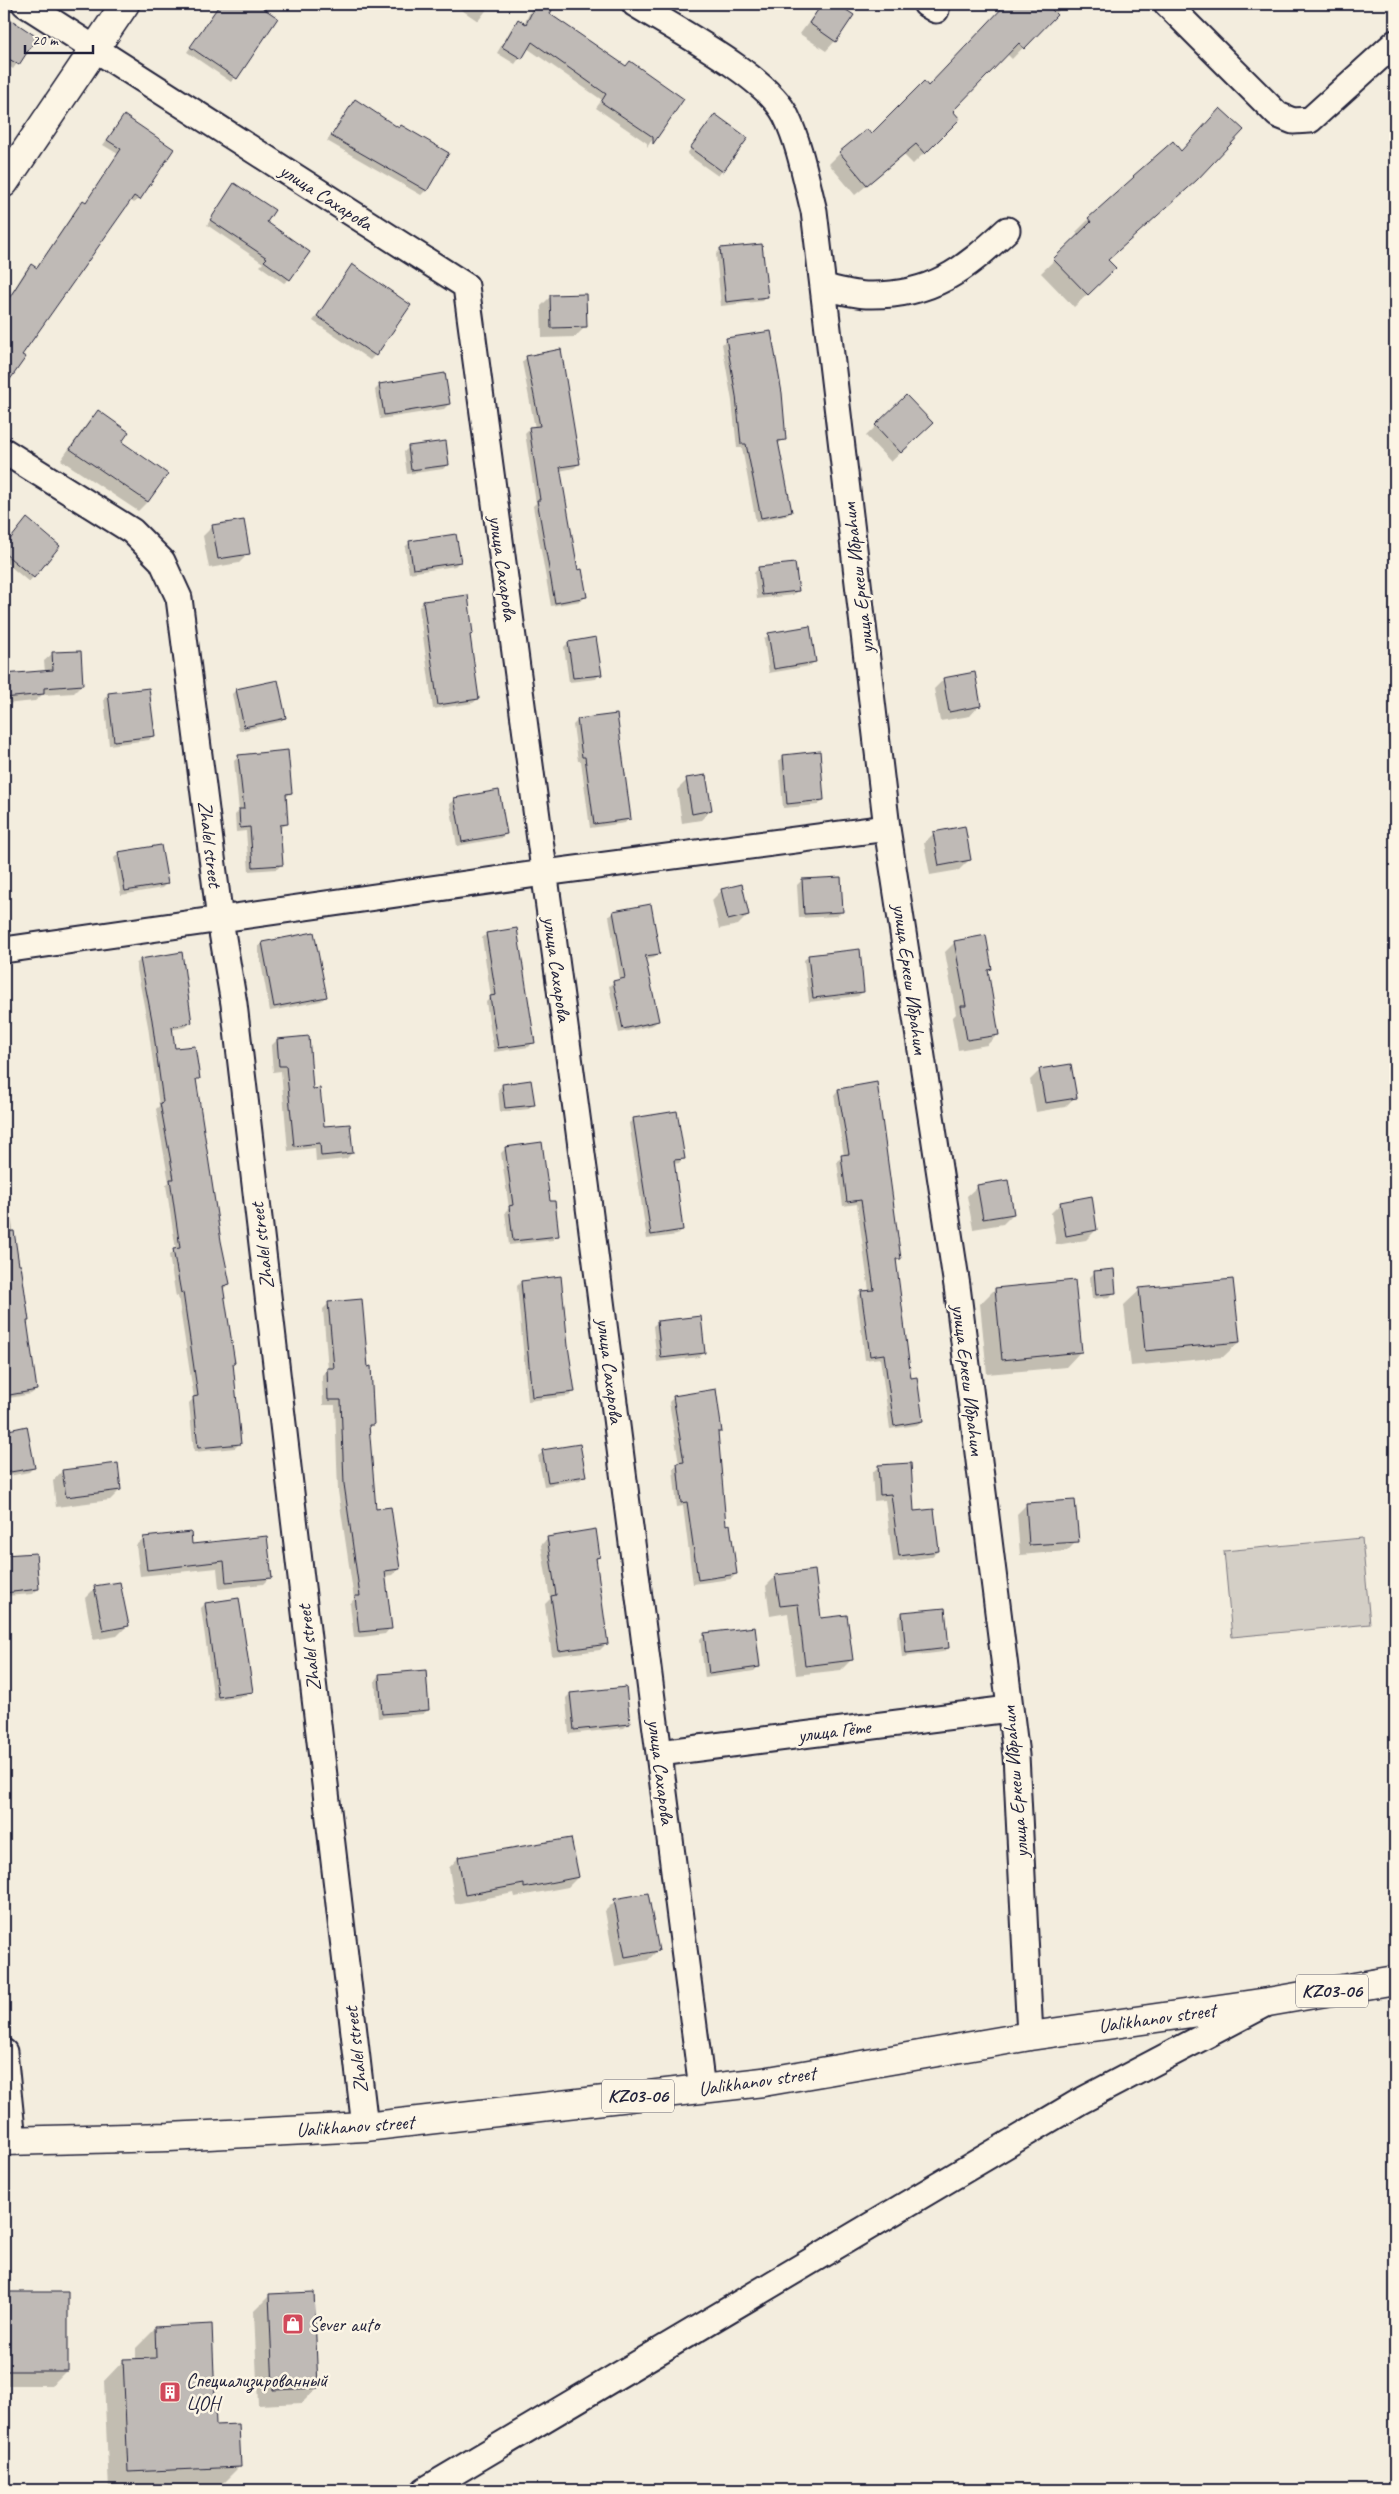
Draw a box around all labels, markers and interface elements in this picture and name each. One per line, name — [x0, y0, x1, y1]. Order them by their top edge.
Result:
scale bar — [25, 22, 92, 54]
text: 20 m — [32, 31, 59, 50]
street label: улица Сахарова — [274, 157, 378, 237]
street label: улица Еркеш Ибраһим — [836, 499, 880, 656]
street label: улица Сахарова — [483, 513, 523, 623]
street label: Zhalel street — [192, 799, 228, 891]
street label: улица Еркеш Ибраһим — [887, 901, 933, 1058]
street label: улица Сахарова — [537, 914, 577, 1024]
street label: Zhalel street — [244, 1199, 280, 1291]
street label: улица Еркеш Ибраһим — [946, 1302, 990, 1459]
street label: улица Сахарова — [591, 1316, 629, 1426]
street label: Zhalel street — [291, 1601, 327, 1693]
street label: улица Еркеш Ибраһим — [996, 1704, 1034, 1860]
street label: улица Гёте — [795, 1714, 873, 1748]
street label: улица Сахарова — [642, 1717, 680, 1827]
road number: KZ03-06 — [1296, 1974, 1368, 2008]
street label: Ualikhanov street — [1097, 1997, 1220, 2039]
street label: Zhalel street — [338, 2003, 374, 2095]
street label: Ualikhanov street — [697, 2060, 820, 2102]
road number: KZ03-06 — [602, 2080, 674, 2112]
street label: Ualikhanov street — [295, 2109, 418, 2143]
shop icon: Sever auto — [281, 2312, 305, 2336]
place label: Sever auto — [309, 2312, 381, 2337]
place label: Специализированный ЦОН — [186, 2368, 329, 2416]
building icon: Специализированный ЦОН — [158, 2380, 182, 2404]

